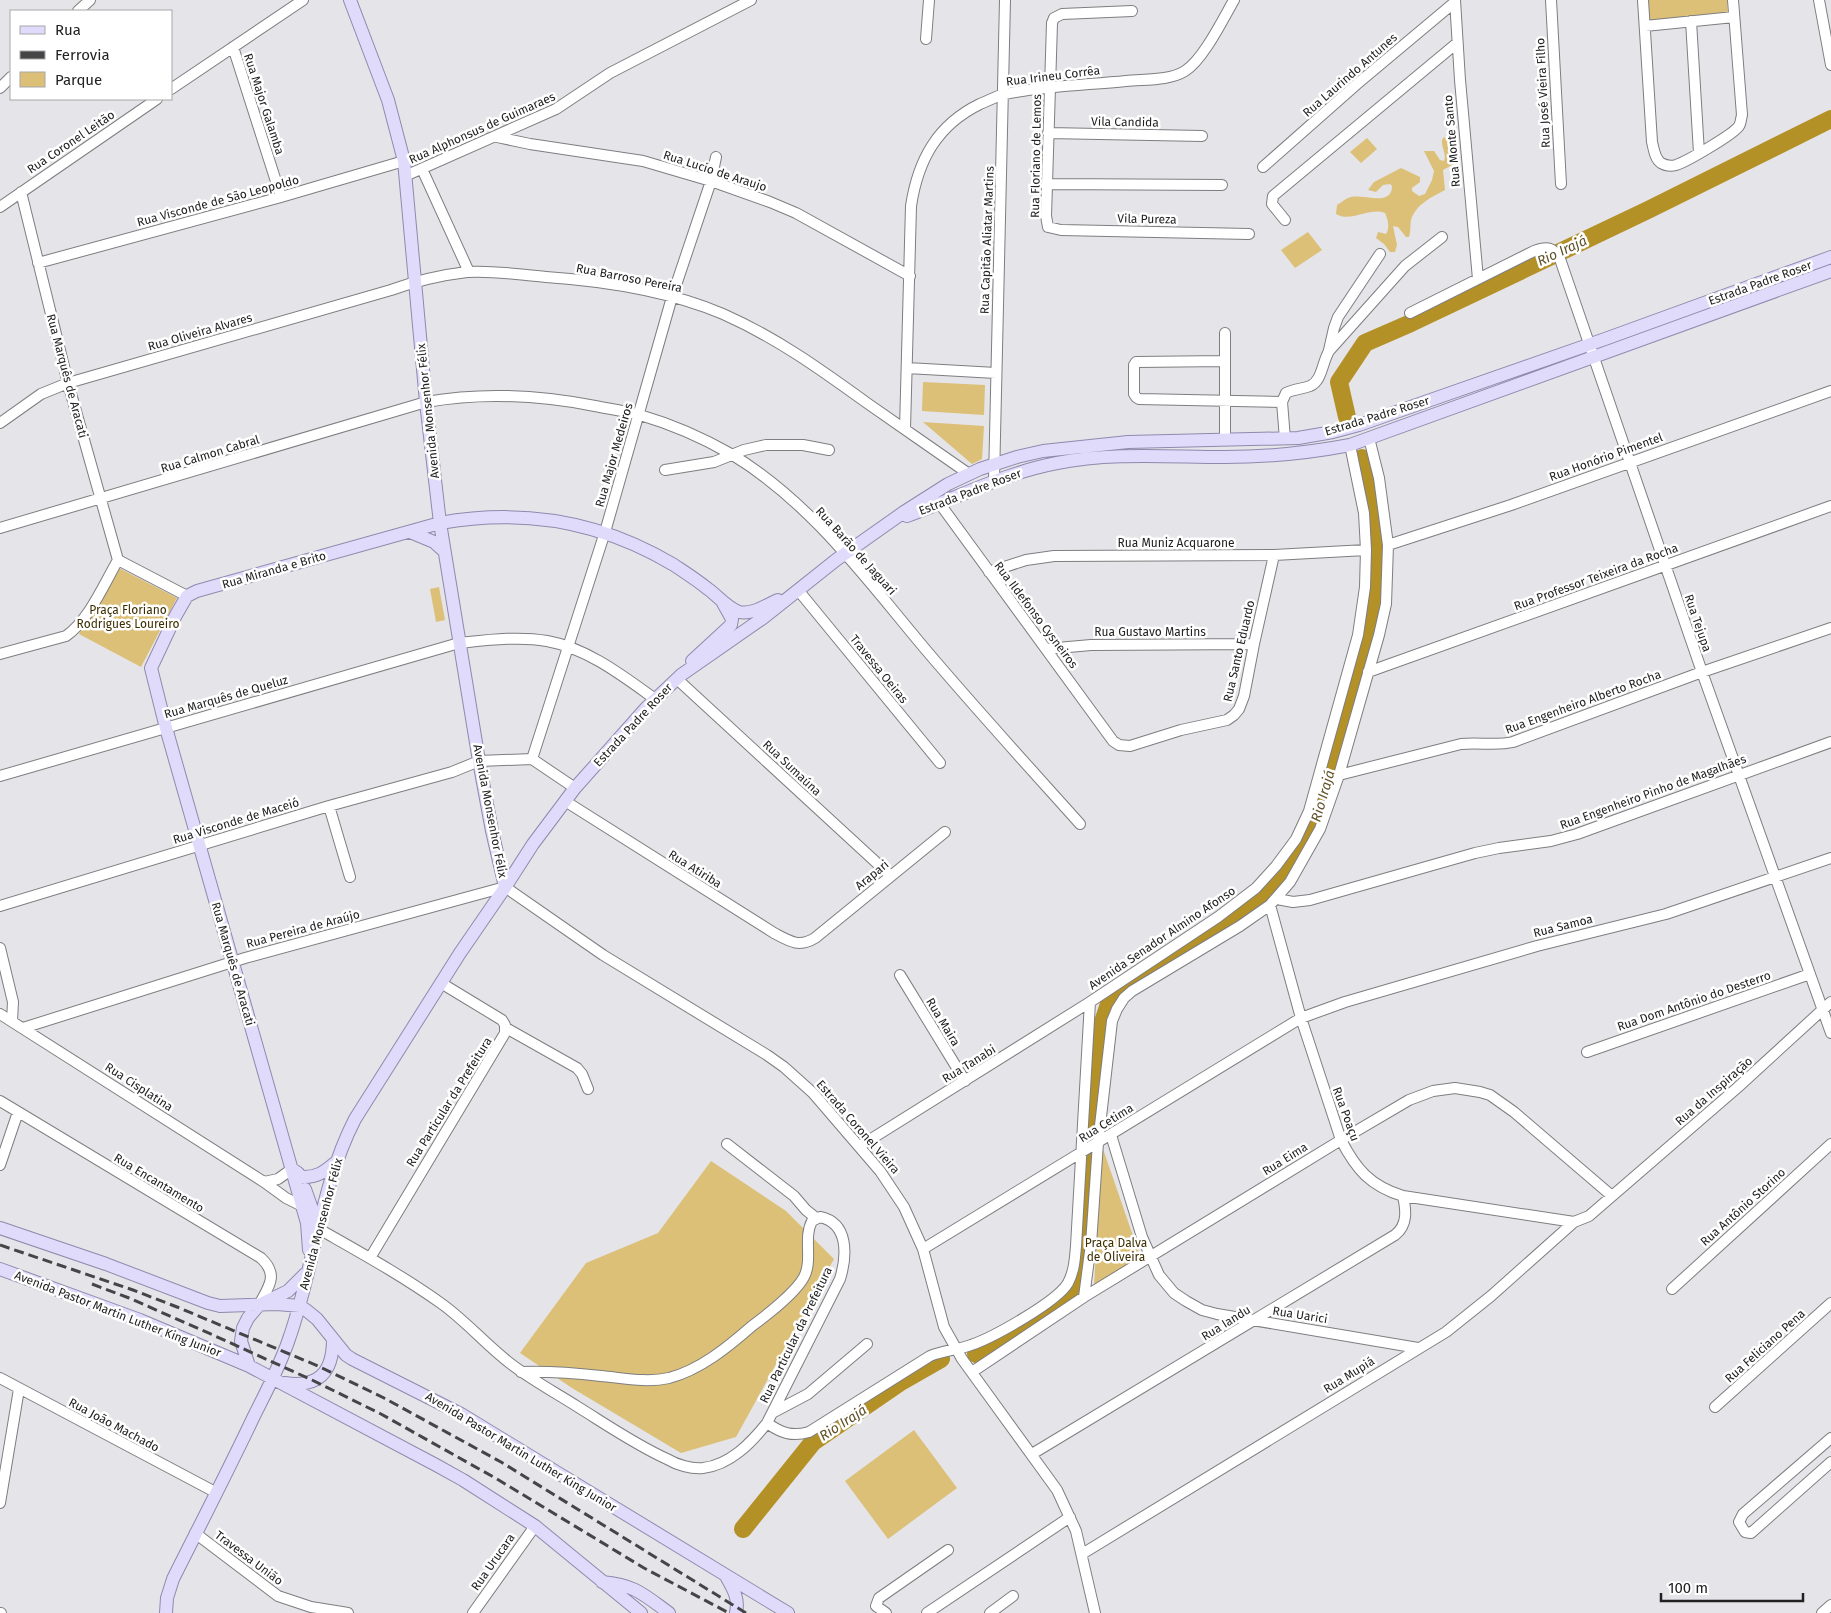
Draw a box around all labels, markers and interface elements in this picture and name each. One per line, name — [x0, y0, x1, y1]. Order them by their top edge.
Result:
legend — [10, 10, 172, 100]
text: Rua — [55, 21, 81, 39]
street label: Rua Laurindo Antunes — [1300, 30, 1400, 120]
street label: Rua José Vieira Filho — [1533, 38, 1553, 148]
text: Ferrovia — [55, 46, 110, 64]
street label: Rua Major Galamba — [241, 52, 287, 156]
street label: Rua Irineu Corrêa — [1005, 63, 1101, 89]
text: Parque — [55, 71, 102, 89]
street label: Rua Alphonsus de Guimaraes — [407, 89, 558, 167]
street label: Rua Floriano de Lemos — [1028, 94, 1044, 218]
street label: Rua Monte Santo — [1441, 94, 1463, 188]
street label: Rua Coronel Leitão — [25, 108, 117, 176]
street label: Vila Candida — [1091, 114, 1159, 130]
street label: Rua Lucio de Araujo — [662, 148, 768, 194]
street label: Rua Capitão Aliatar Martins — [977, 165, 997, 314]
street label: Rua Visconde de São Leopoldo — [135, 173, 301, 229]
street label: Vila Pureza — [1117, 211, 1177, 227]
water label: Rio Irajá — [1534, 232, 1590, 270]
street label: Estrada Padre Roser — [1706, 258, 1814, 308]
street label: Rua Barroso Pereira — [575, 261, 683, 295]
street label: Rua Oliveira Alvares — [146, 310, 254, 354]
street label: Rua Marquês de Aracati — [44, 312, 90, 440]
street label: Avenida Monsenhor Félix — [414, 343, 442, 479]
street label: Estrada Padre Roser — [1323, 393, 1431, 439]
street label: Rua Major Medeiros — [592, 401, 636, 509]
street label: Rua Honório Pimentel — [1547, 430, 1665, 484]
street label: Rua Calmon Cabral — [159, 432, 261, 476]
street label: Estrada Padre Roser — [917, 466, 1024, 518]
street label: Rua Barão de Jaguari — [813, 504, 899, 598]
street label: Rua Muniz Acquarone — [1117, 536, 1235, 550]
street label: Rua Professor Teixeira da Rocha — [1512, 541, 1680, 613]
street label: Rua Miranda e Brito — [220, 548, 328, 592]
street label: Rua Ildefonso Cysneiros — [991, 559, 1081, 671]
street label: Rua Tejupa — [1682, 592, 1714, 654]
street label: Rua Santo Eduardo — [1221, 599, 1257, 703]
park label: Praça Floriano Rodrigues Loureiro — [77, 603, 179, 631]
street label: Rua Gustavo Martins — [1094, 625, 1206, 639]
street label: Travessa Oeiras — [847, 632, 911, 706]
street label: Rua Engenheiro Alberto Rocha — [1503, 667, 1663, 737]
street label: Rua Marquês de Queluz — [163, 673, 289, 721]
street label: Estrada Padre Roser — [591, 680, 675, 770]
street label: Rua Sumaúna — [760, 737, 824, 799]
street label: Avenida Monsenhor Félix — [470, 743, 510, 879]
street label: Rua Engenheiro Pinho de Magalhães — [1558, 752, 1748, 832]
water label: Rio Irajá — [1308, 768, 1338, 824]
street label: Rua Visconde de Maceió — [171, 795, 301, 847]
street label: Rua Atiriba — [666, 847, 724, 891]
street label: Arapari — [852, 857, 892, 893]
street label: Avenida Senador Almino Afonso — [1086, 884, 1238, 992]
street label: Rua Marquês de Aracati — [209, 901, 257, 1027]
street label: Rua Pereira de Araújo — [245, 907, 361, 951]
street label: Rua Samoa — [1532, 912, 1594, 940]
street label: Rua Dom Antônio do Desterro — [1615, 968, 1773, 1034]
street label: Rua Maira — [923, 995, 963, 1049]
street label: Rua Particular da Prefeitura — [403, 1035, 495, 1169]
street label: Rua Tanabi — [940, 1042, 998, 1086]
street label: Rua da Inspiração — [1673, 1054, 1755, 1128]
street label: Rua Cisplatina — [102, 1060, 176, 1114]
street label: Estrada Coronel Vieira — [813, 1077, 903, 1177]
street label: Rua Poaçu — [1330, 1085, 1362, 1143]
street label: Rua Cetima — [1076, 1101, 1136, 1145]
street label: Rua Eima — [1260, 1140, 1310, 1178]
street label: Rua Encantamento — [112, 1151, 206, 1215]
street label: Avenida Monsenhor Félix — [297, 1156, 345, 1291]
street label: Rua Antônio Storino — [1698, 1165, 1788, 1249]
park label: Praça Dalva de Oliveira — [1085, 1236, 1147, 1264]
street label: Rua Particular da Prefeitura — [757, 1265, 835, 1405]
street label: Avenida Pastor Martin Luther King Junior — [13, 1268, 224, 1360]
street label: Rua Iandu — [1199, 1302, 1253, 1344]
street label: Rua Uarici — [1271, 1304, 1329, 1326]
street label: Rua Feliciano Pena — [1722, 1307, 1808, 1385]
street label: Rua Mupiá — [1321, 1354, 1377, 1396]
street label: Avenida Pastor Martin Luther King Junior — [423, 1389, 619, 1515]
street label: Rua João Machado — [66, 1395, 162, 1455]
water label: Rio Irajá — [816, 1401, 870, 1445]
street label: Travessa União — [212, 1528, 286, 1588]
street label: Rua Urucara — [468, 1531, 518, 1593]
scale bar — [1661, 1570, 1804, 1602]
text: 100 m — [1668, 1579, 1708, 1597]

